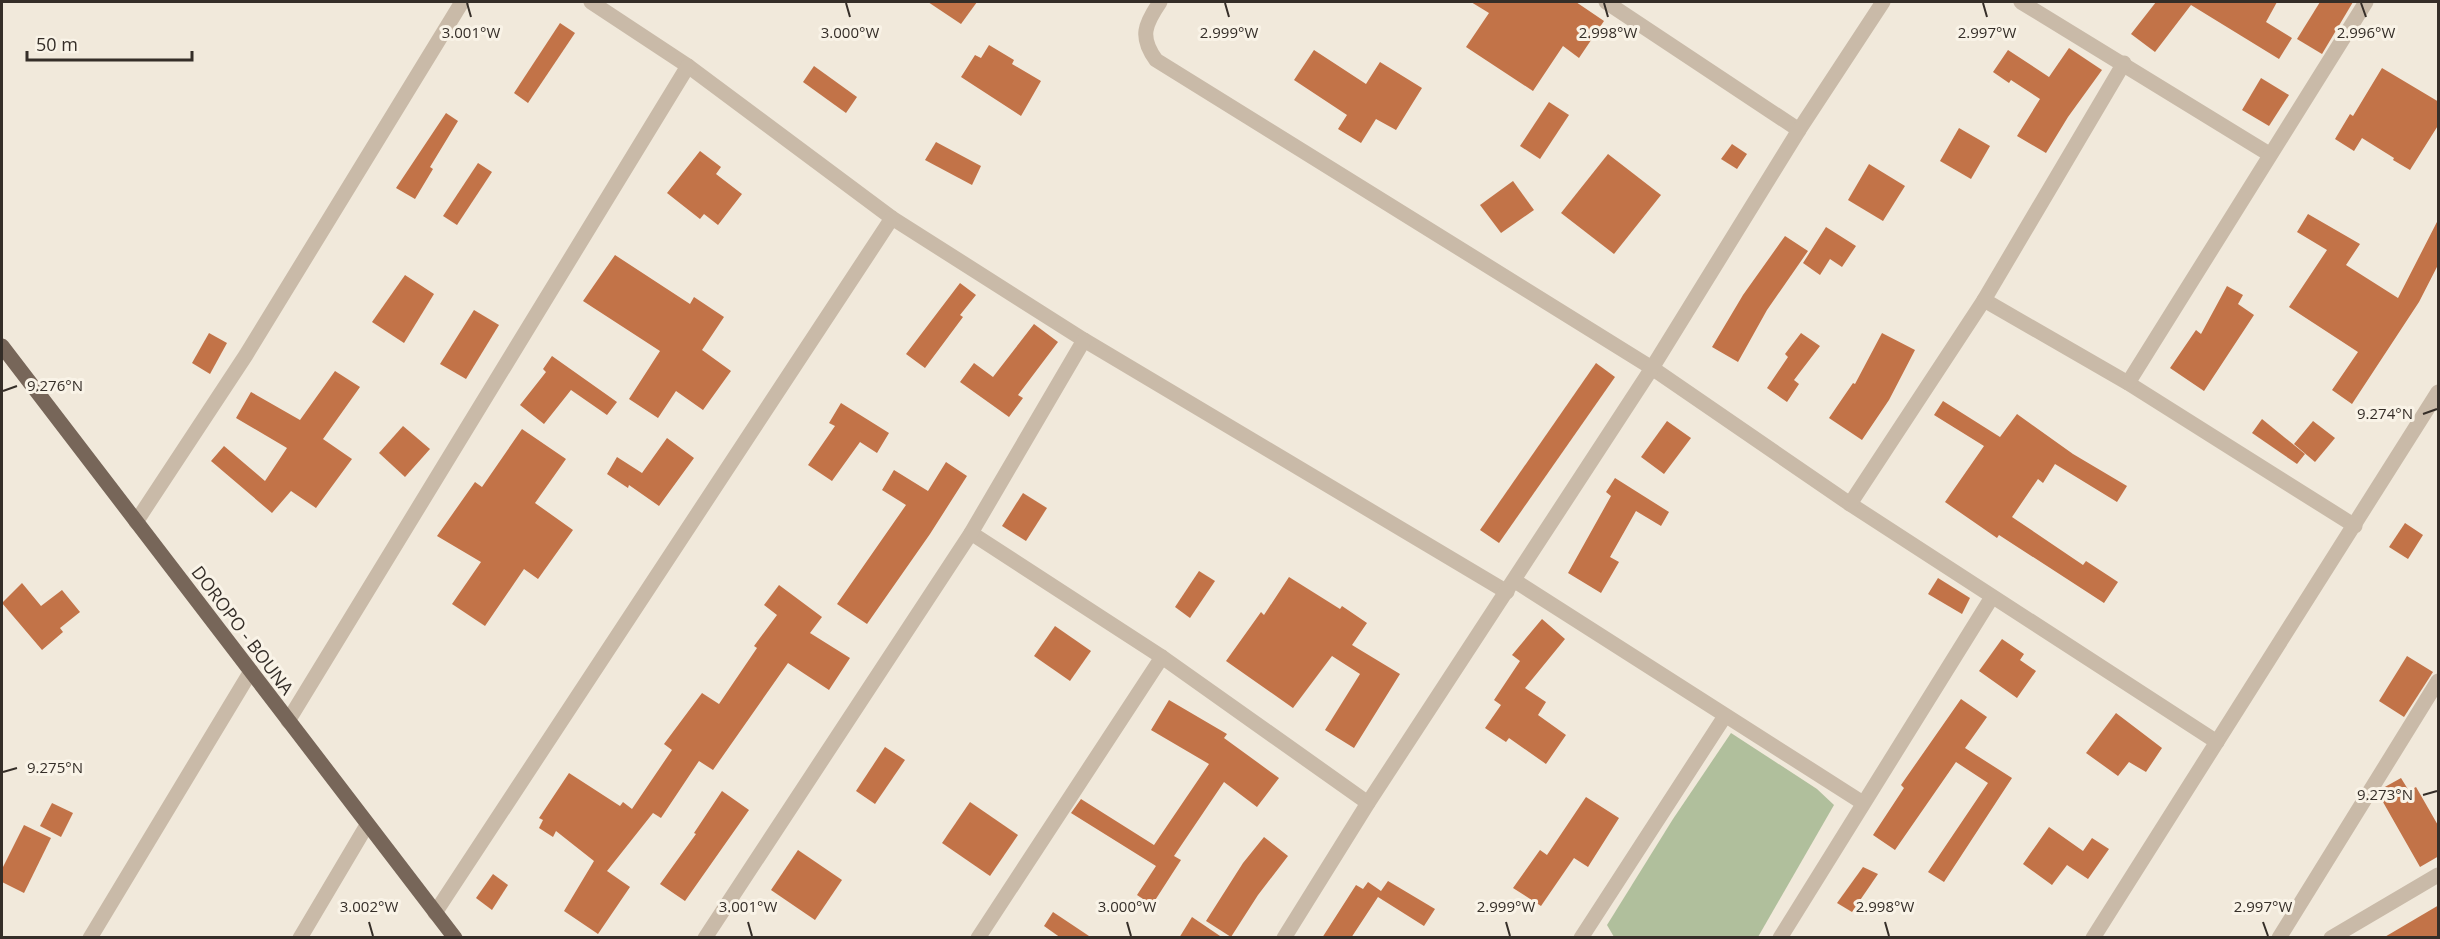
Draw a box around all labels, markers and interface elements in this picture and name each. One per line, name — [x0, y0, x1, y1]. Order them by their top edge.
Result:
text: 3.001°W — [442, 22, 500, 42]
text: 3.000°W — [821, 22, 879, 42]
text: 2.999°W — [1200, 22, 1258, 42]
text: 2.998°W — [1579, 22, 1637, 42]
text: 2.997°W — [1958, 22, 2016, 42]
text: 2.996°W — [2337, 22, 2395, 42]
scale bar — [27, 24, 192, 62]
text: 50 m — [36, 32, 78, 56]
text: 9.276°N — [27, 375, 83, 395]
text: 9.274°N — [2357, 403, 2413, 423]
street label: DOROPO - BOUNA — [187, 561, 300, 700]
text: 9.275°N — [27, 757, 83, 777]
text: 9.273°N — [2357, 784, 2413, 804]
text: 3.002°W — [340, 896, 398, 916]
text: 3.001°W — [719, 896, 777, 916]
text: 3.000°W — [1098, 896, 1156, 916]
text: 2.999°W — [1477, 896, 1535, 916]
text: 2.998°W — [1856, 896, 1914, 916]
text: 2.997°W — [2234, 896, 2292, 916]

